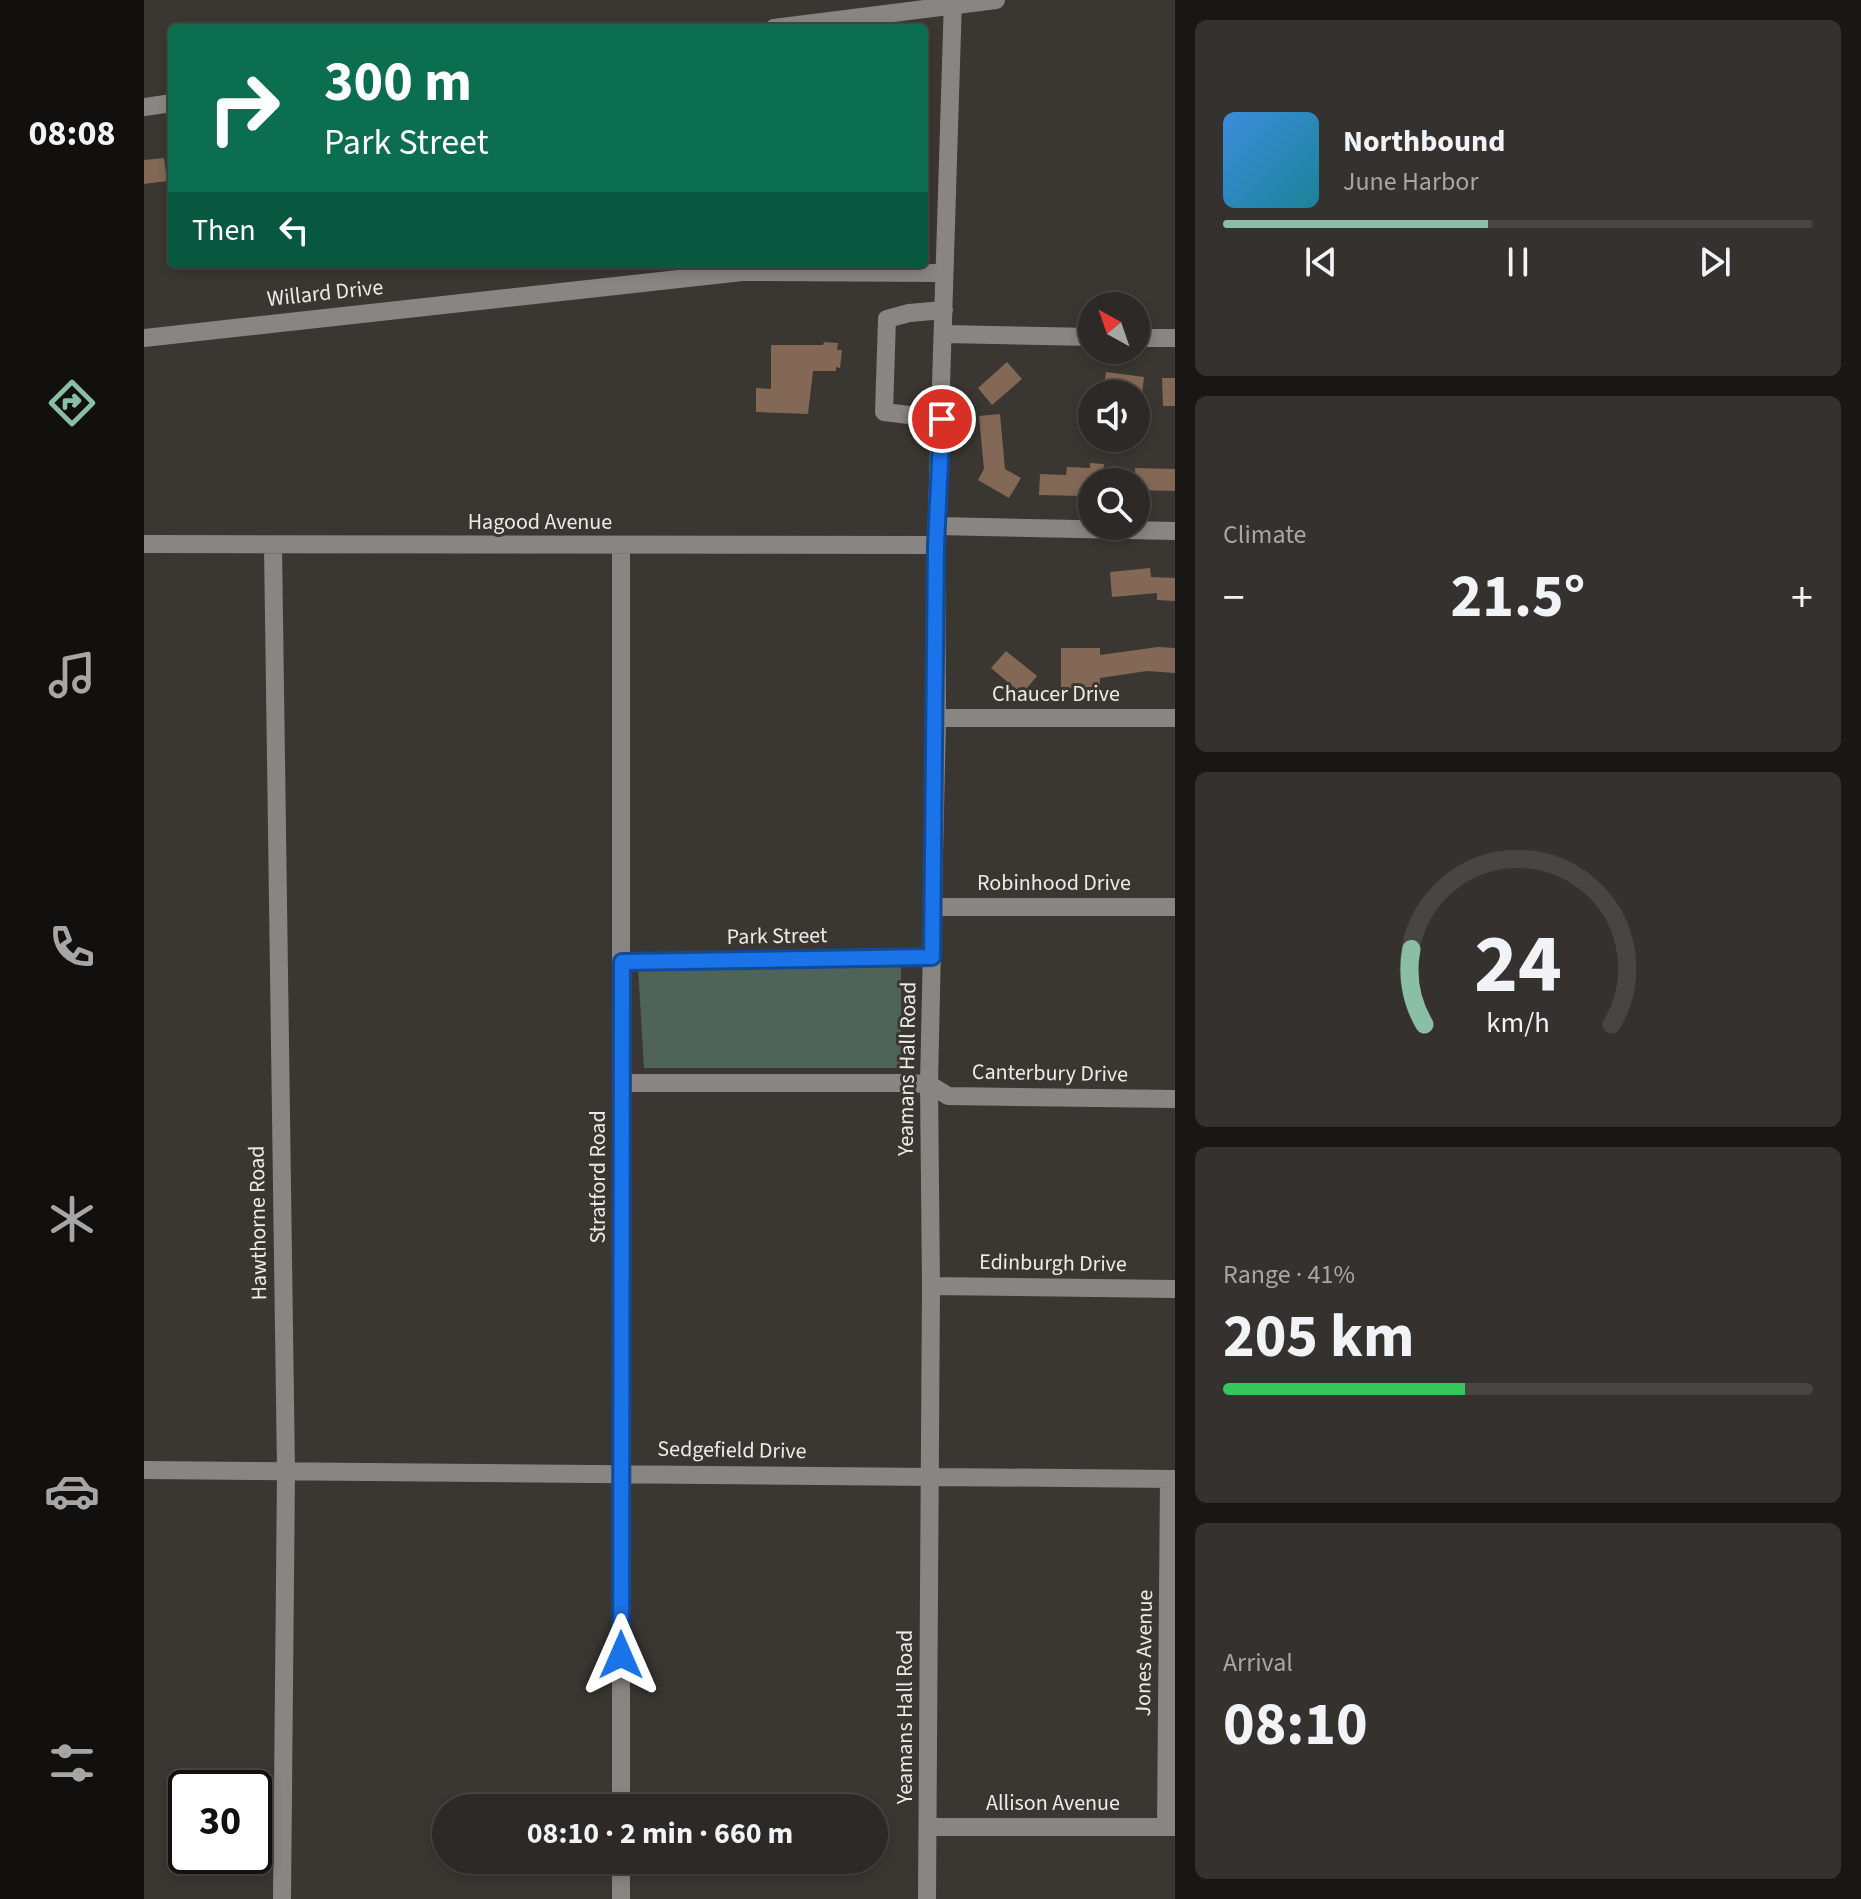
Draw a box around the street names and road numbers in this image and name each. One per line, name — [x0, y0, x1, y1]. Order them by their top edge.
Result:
street label: Willard Drive — [265, 271, 385, 315]
street label: Hagood Avenue — [468, 506, 612, 538]
street label: Chaucer Drive — [992, 678, 1120, 710]
street label: Robinhood Drive — [977, 867, 1131, 899]
street label: Park Street — [726, 919, 828, 953]
street label: Yeamans Hall Road — [889, 981, 925, 1158]
street label: Canterbury Drive — [972, 1056, 1128, 1090]
street label: Stratford Road — [582, 1110, 614, 1244]
street label: Hawthorne Road — [241, 1145, 275, 1301]
street label: Edinburgh Drive — [979, 1246, 1127, 1280]
street label: Sedgefield Drive — [657, 1433, 807, 1467]
street label: Jones Avenue — [1127, 1589, 1161, 1717]
street label: Yeamans Hall Road — [889, 1630, 921, 1805]
street label: Allison Avenue — [986, 1787, 1120, 1819]

